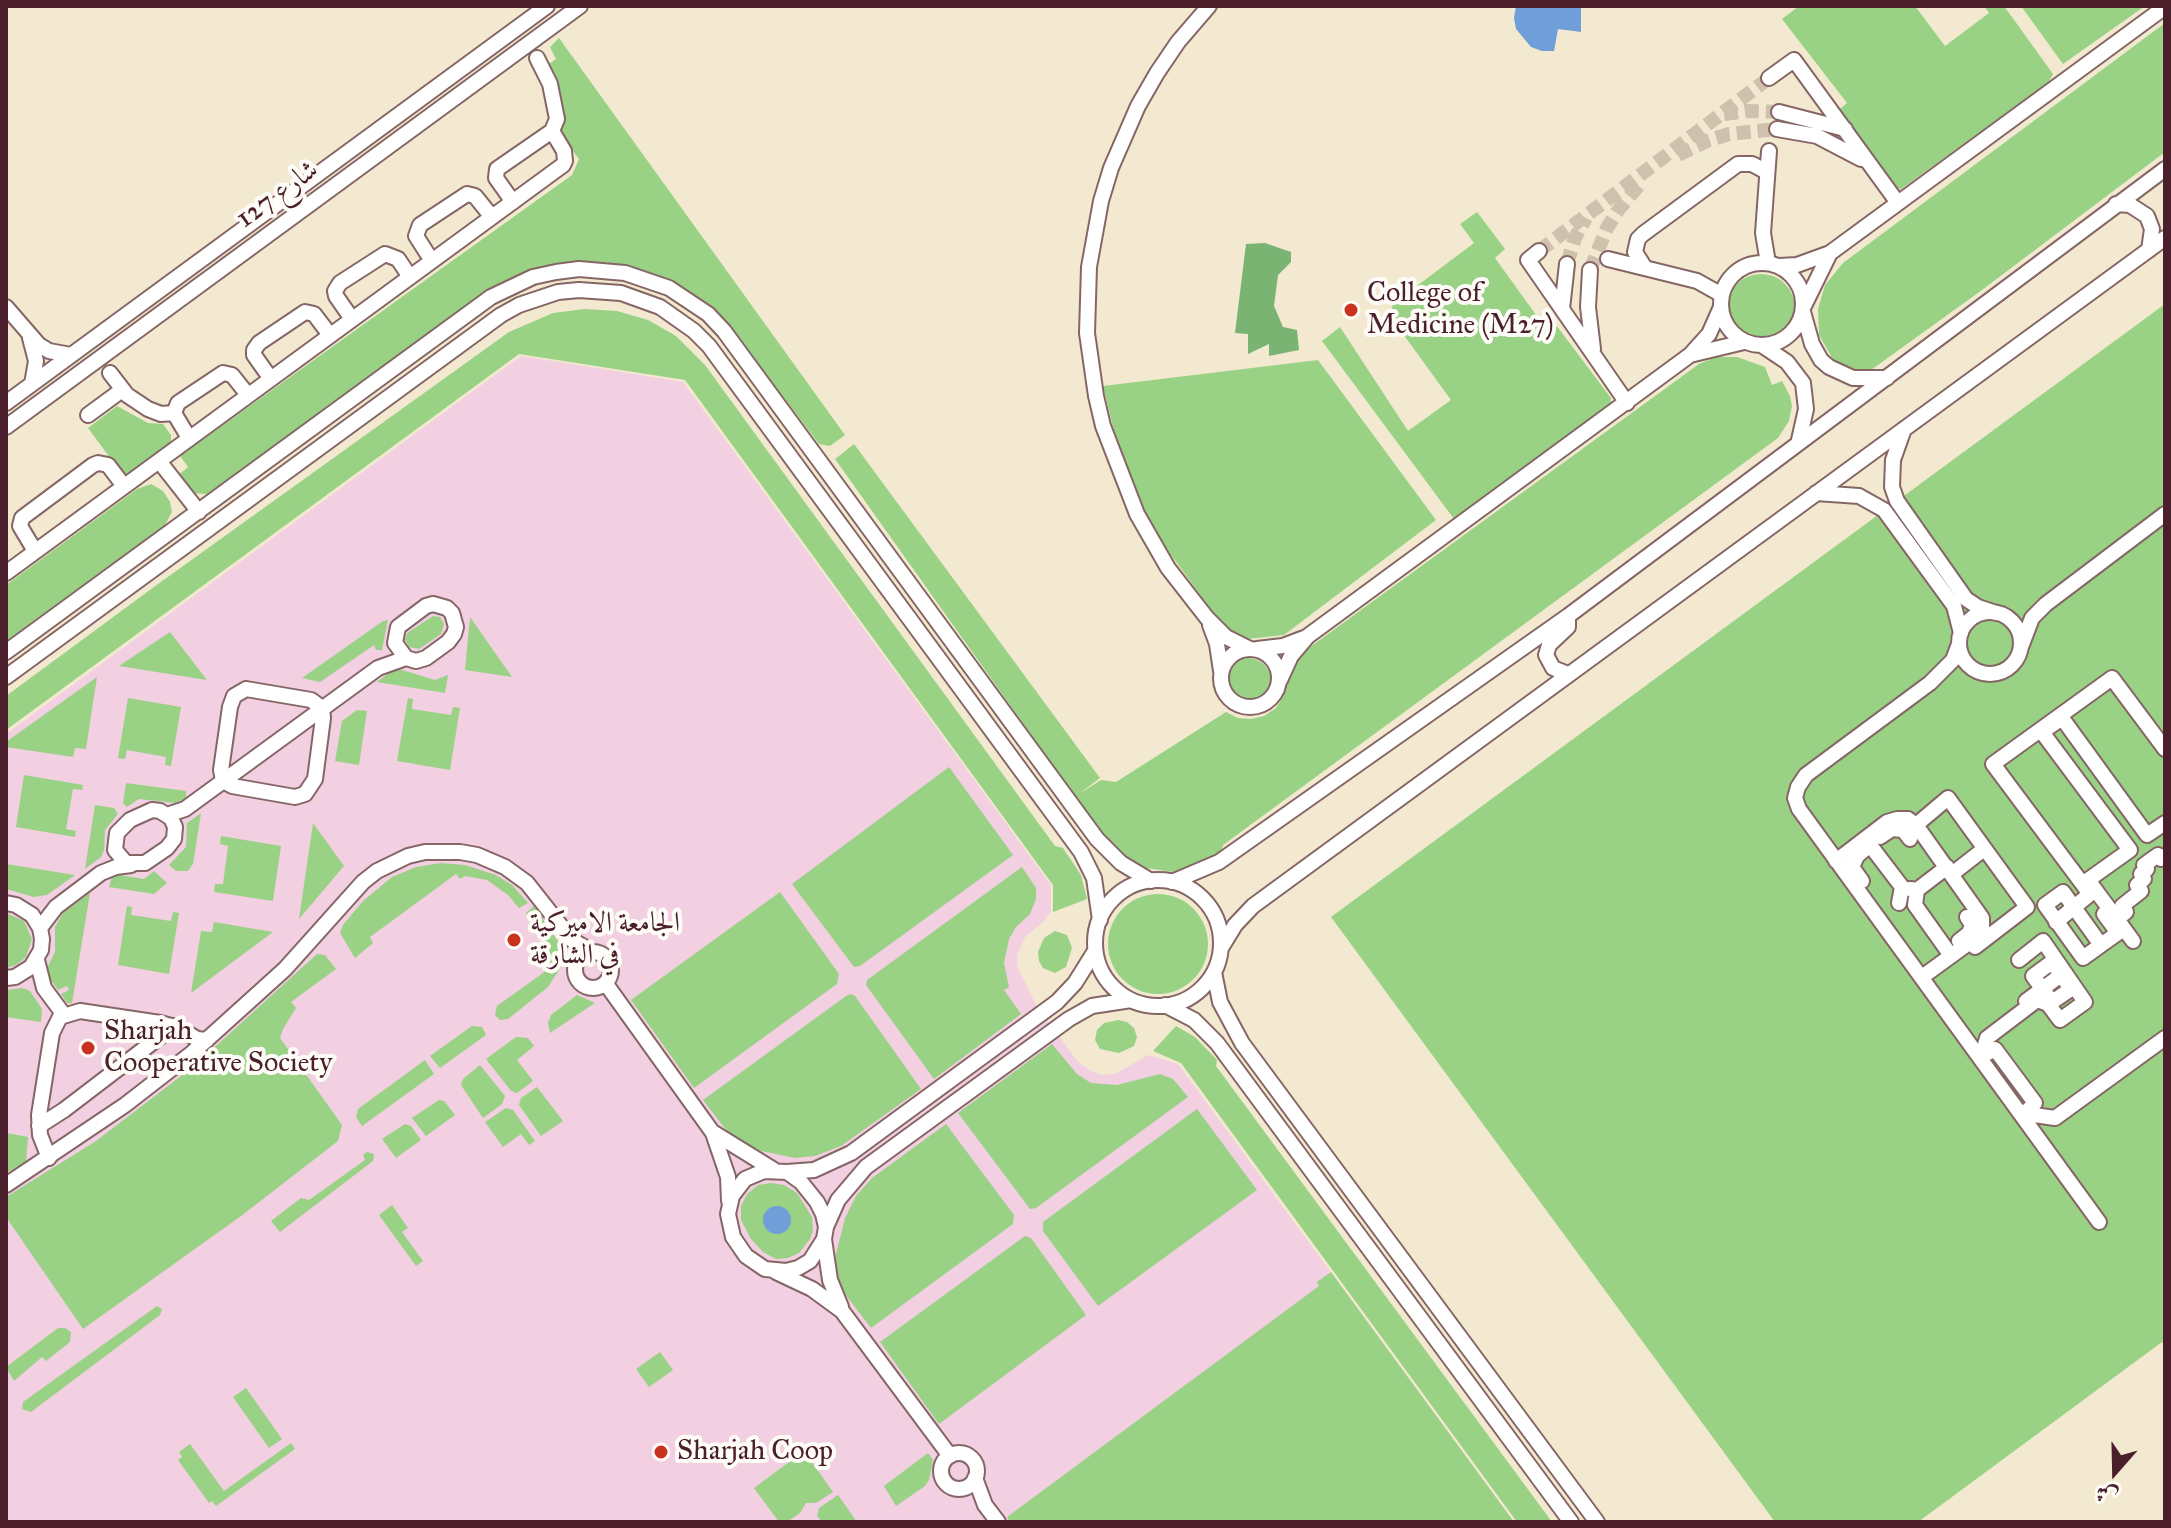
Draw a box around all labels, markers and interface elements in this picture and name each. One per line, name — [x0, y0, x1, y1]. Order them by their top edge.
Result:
street label: شارع 127 — [230, 154, 326, 236]
place label: College of Medicine (M27) — [1367, 277, 1554, 343]
marker: College of Medicine (M27) — [1342, 301, 1360, 319]
place label: الجامعة الاميركية في الشارقة — [530, 907, 680, 973]
marker: الجامعة الاميركية في الشارقة — [505, 931, 523, 949]
place label: Sharjah Cooperative Society — [104, 1015, 332, 1081]
marker: Sharjah Cooperative Society — [79, 1039, 97, 1057]
north arrow — [2075, 1432, 2155, 1512]
place label: Sharjah Coop — [677, 1435, 833, 1469]
marker: Sharjah Coop — [652, 1443, 670, 1461]
text: ش — [2092, 1479, 2122, 1511]

